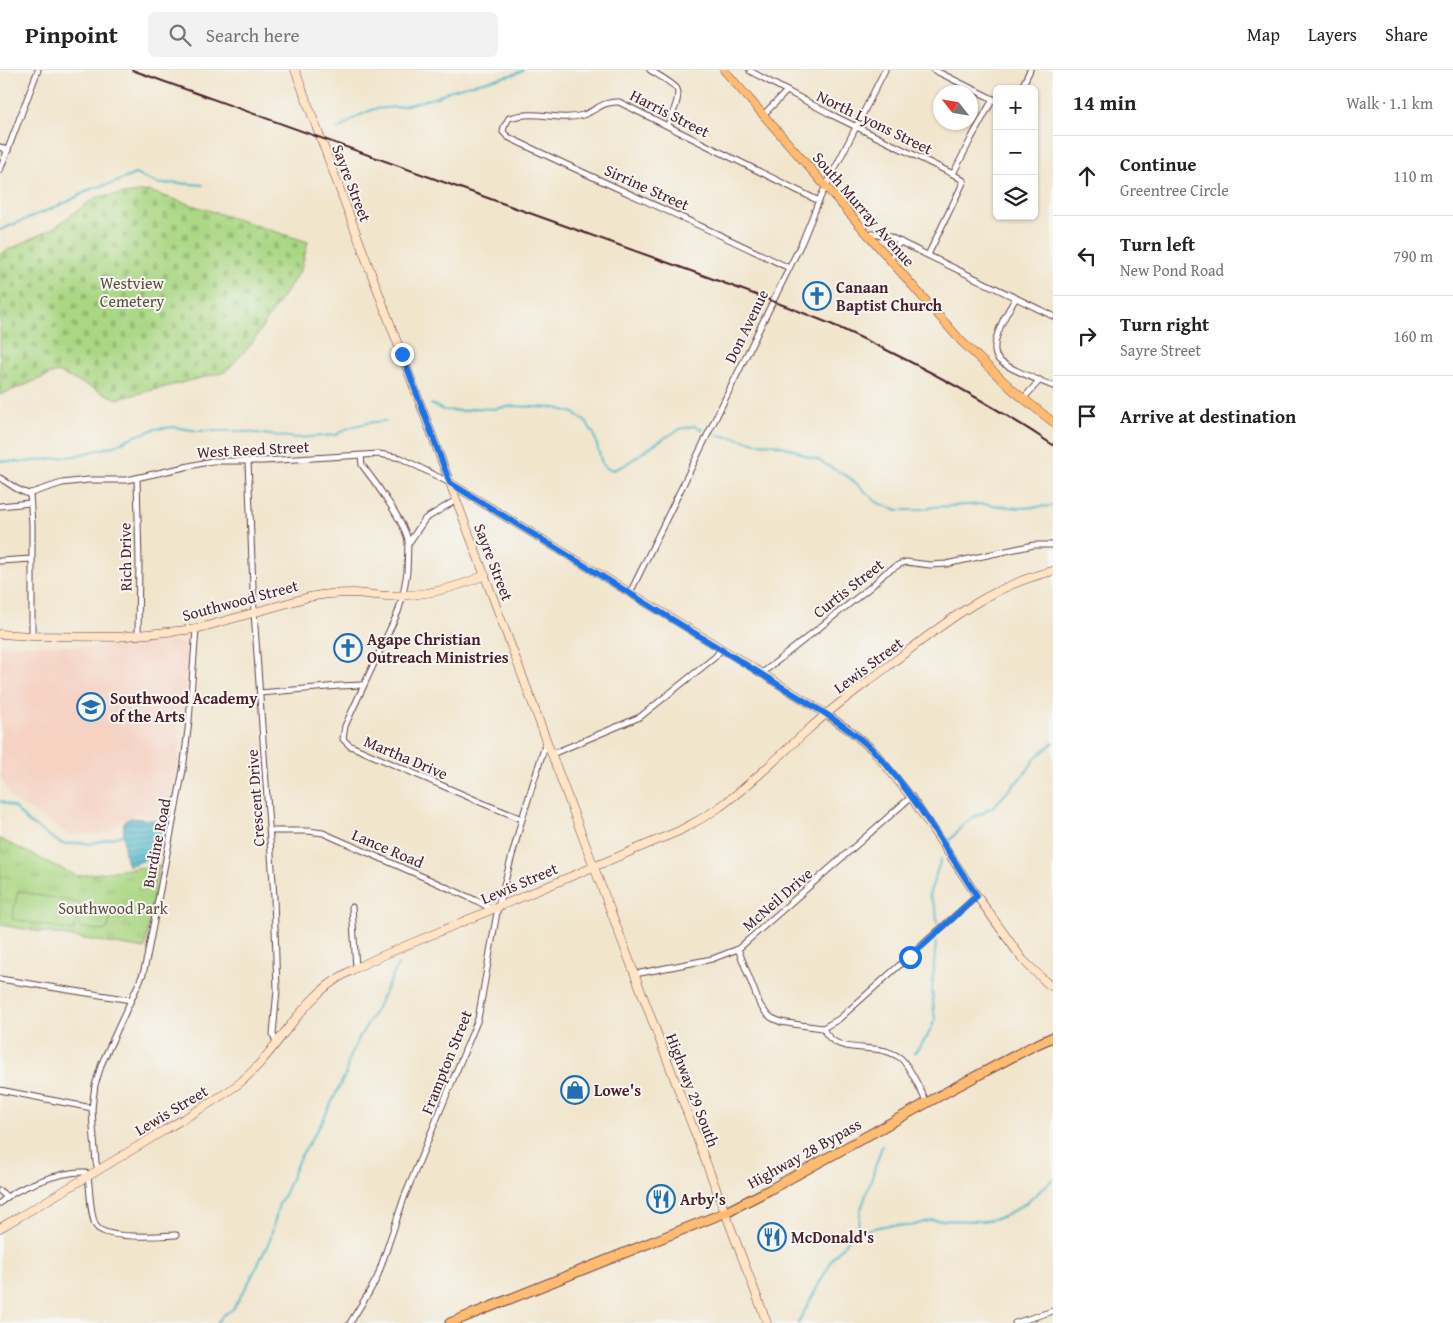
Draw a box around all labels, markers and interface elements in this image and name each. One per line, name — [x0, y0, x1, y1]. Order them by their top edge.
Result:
search box — [148, 12, 498, 57]
text: Pinpoint — [25, 17, 118, 52]
icon: search — [166, 21, 194, 49]
text: Search here — [206, 21, 299, 49]
text: Map — [1247, 21, 1280, 48]
text: Layers — [1308, 21, 1357, 48]
text: Share — [1385, 21, 1428, 48]
street label: Harris Street — [626, 83, 714, 143]
street label: North Lyons Street — [813, 84, 937, 161]
north arrow — [933, 85, 978, 130]
map controls — [993, 85, 1038, 220]
button: + — [993, 85, 1038, 130]
text: 14 min — [1073, 87, 1136, 118]
text: Walk · 1.1 km — [1346, 91, 1433, 115]
button: − — [993, 130, 1038, 175]
street label: Sayre Street — [326, 141, 378, 226]
street label: South Murray Avenue — [807, 146, 921, 272]
text: Continue — [1120, 150, 1197, 178]
street label: Sirrine Street — [601, 158, 694, 217]
icon: ahead — [1073, 162, 1101, 190]
text: 110 m — [1393, 164, 1433, 188]
button: layers — [993, 175, 1038, 220]
text: Greentree Circle — [1120, 178, 1229, 202]
text: Turn left — [1120, 230, 1195, 258]
icon: left — [1073, 242, 1101, 270]
text: 790 m — [1393, 244, 1433, 268]
text: New Pond Road — [1120, 258, 1224, 282]
park label: Westview Cemetery — [100, 271, 165, 313]
place label: Canaan Baptist Church — [836, 275, 943, 317]
church icon: Canaan Baptist Church — [802, 281, 832, 311]
street label: Don Avenue — [718, 285, 774, 367]
text: Turn right — [1120, 310, 1209, 338]
icon: right — [1073, 322, 1101, 350]
text: 160 m — [1393, 324, 1433, 348]
text: Sayre Street — [1120, 338, 1201, 362]
route end — [391, 343, 414, 366]
icon: arrive — [1073, 402, 1101, 430]
text: Arrive at destination — [1120, 402, 1296, 430]
street label: West Reed Street — [196, 434, 310, 464]
street label: Sayre Street — [468, 520, 520, 605]
street label: Rich Drive — [112, 522, 138, 592]
street label: Curtis Street — [807, 552, 889, 623]
street label: Southwood Street — [179, 573, 301, 627]
place label: Agape Christian Outreach Ministries — [367, 627, 509, 669]
street label: Lewis Street — [828, 631, 908, 699]
church icon: Agape Christian Outreach Ministries — [333, 633, 363, 663]
place label: Southwood Academy of the Arts — [110, 686, 258, 728]
school or university icon: Southwood Academy of the Arts — [76, 692, 106, 722]
street label: Martha Drive — [360, 729, 452, 785]
street label: Crescent Drive — [240, 749, 270, 847]
street label: Burdine Road — [136, 796, 177, 890]
street label: Lance Road — [348, 822, 428, 874]
street label: Lewis Street — [477, 856, 562, 910]
street label: McNeil Drive — [736, 862, 818, 936]
park label: Southwood Park — [58, 896, 169, 920]
route start — [899, 946, 922, 969]
street label: Frampton Street — [414, 1006, 478, 1118]
street label: Highway 29 South — [660, 1029, 726, 1151]
shop icon: Lowe's — [560, 1075, 590, 1105]
place label: Lowe's — [594, 1078, 641, 1102]
street label: Lewis Street — [130, 1079, 212, 1141]
street label: Highway 28 Bypass — [743, 1112, 865, 1194]
restaurant icon: Arby's — [646, 1184, 676, 1214]
place label: Arby's — [680, 1187, 726, 1211]
restaurant icon: McDonald's — [757, 1222, 787, 1252]
place label: McDonald's — [791, 1225, 874, 1249]

